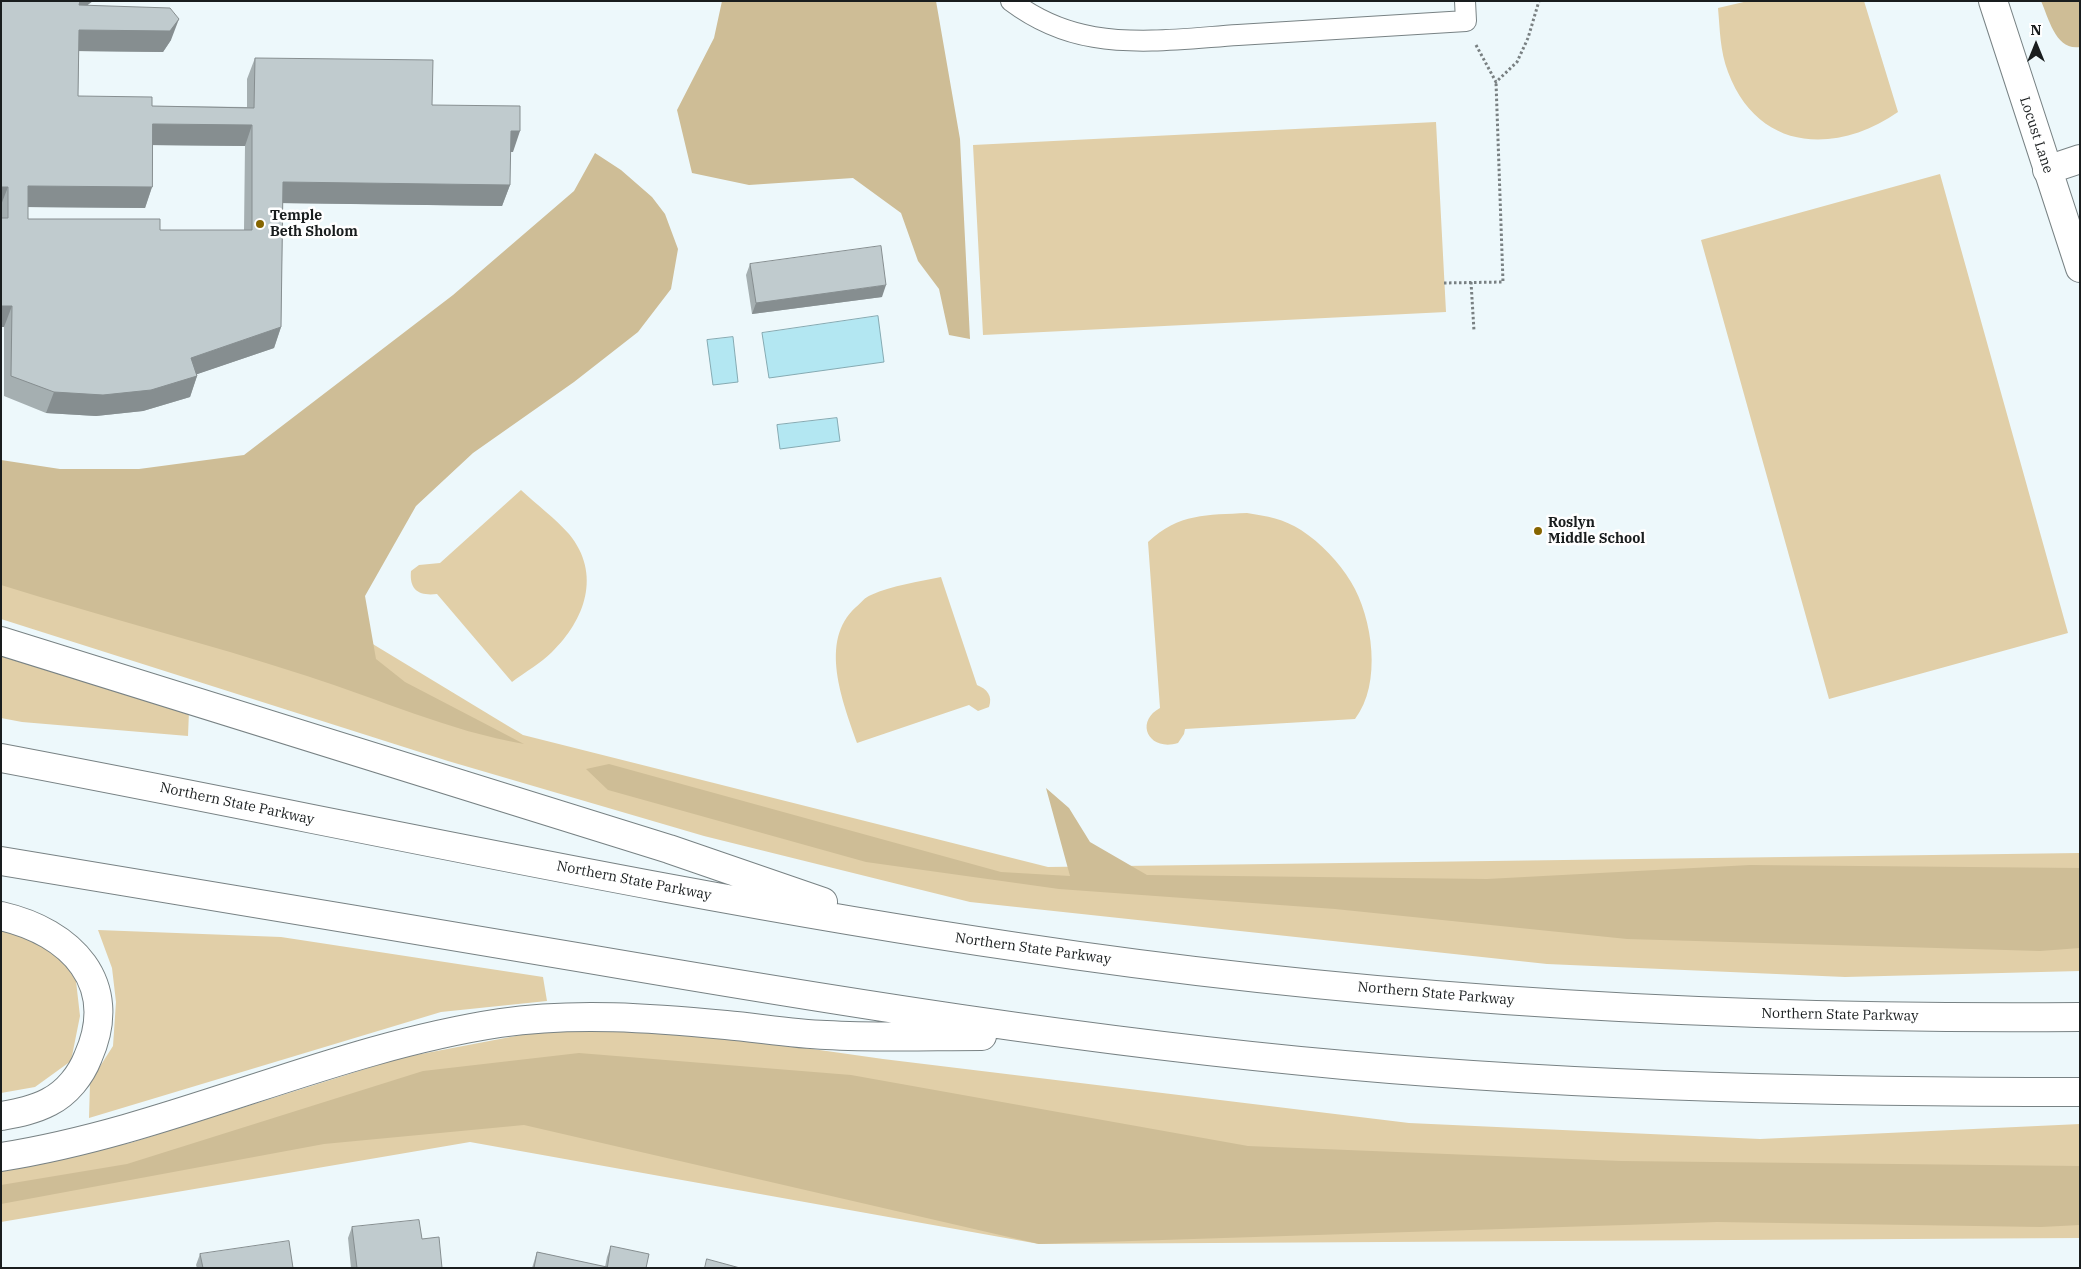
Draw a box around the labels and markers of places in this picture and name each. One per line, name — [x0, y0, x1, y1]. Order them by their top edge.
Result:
place label: Temple Beth Sholom — [270, 208, 358, 240]
marker: Temple Beth Sholom — [254, 218, 266, 230]
place label: Roslyn Middle School — [1548, 515, 1645, 548]
marker: Roslyn Middle School — [1532, 525, 1544, 537]

